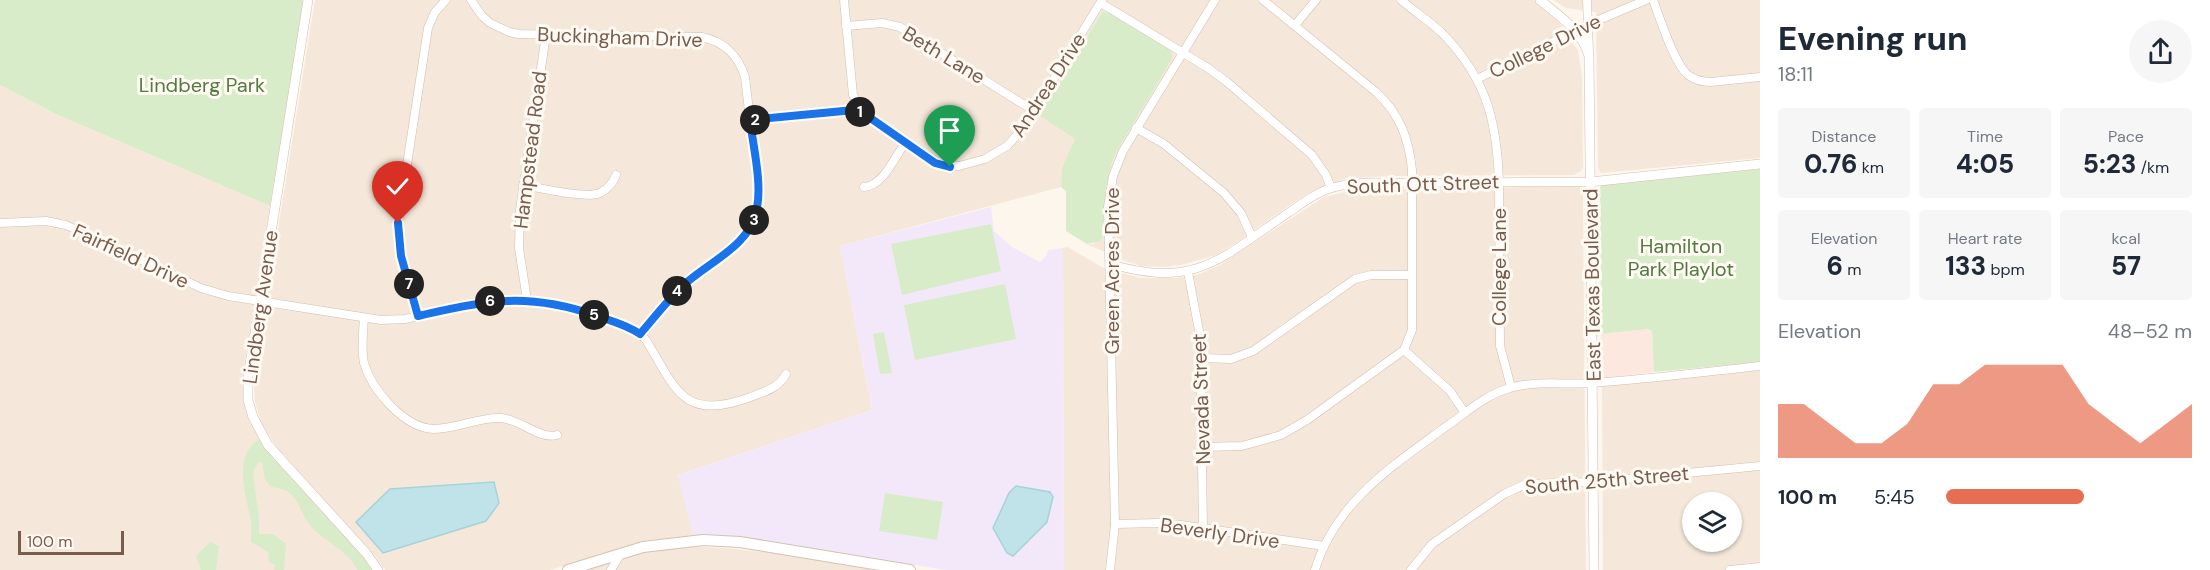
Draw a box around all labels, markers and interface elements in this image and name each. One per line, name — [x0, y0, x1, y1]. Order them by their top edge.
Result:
street label: College Drive — [1485, 8, 1605, 84]
text: Evening run — [1778, 17, 1967, 60]
street label: Beth Lane — [898, 20, 990, 90]
button: share — [2129, 20, 2192, 83]
street label: Buckingham Drive — [537, 21, 703, 53]
street label: Andrea Drive — [1005, 28, 1091, 142]
text: 18:11 — [1778, 61, 1813, 87]
street label: Hampstead Road — [507, 70, 553, 230]
park label: Lindberg Park — [139, 72, 265, 98]
pin: 1 — [845, 97, 875, 127]
text: 1 — [857, 101, 863, 122]
pin: 2 — [740, 105, 770, 135]
pin — [924, 105, 975, 167]
text: 2 — [750, 109, 760, 130]
icon: arrive — [933, 114, 966, 147]
text: Distance — [1812, 126, 1876, 147]
text: Time — [1967, 126, 2003, 147]
text: Pace — [2108, 126, 2144, 147]
text: 0.76 — [1804, 147, 1857, 181]
text: 4:05 — [1956, 147, 2014, 181]
text: 5:23 — [2083, 147, 2136, 181]
text: km — [1857, 157, 1884, 178]
text: /km — [2136, 157, 2169, 178]
pin — [372, 161, 423, 223]
street label: South Ott Street — [1346, 168, 1500, 200]
icon: check — [381, 170, 414, 203]
street label: Green Acres Drive — [1099, 188, 1125, 354]
street label: East Texas Boulevard — [1577, 188, 1607, 382]
pin: 3 — [739, 205, 769, 235]
street label: College Lane — [1486, 208, 1512, 326]
text: 3 — [749, 209, 759, 230]
street label: Fairfield Drive — [69, 218, 193, 294]
text: Elevation — [1811, 228, 1877, 249]
text: Heart rate — [1948, 228, 2022, 249]
text: kcal — [2112, 228, 2140, 249]
street label: Lindberg Avenue — [236, 229, 284, 385]
park label: Hamilton Park Playlot — [1628, 233, 1734, 282]
text: 6 — [1826, 249, 1843, 283]
text: 133 — [1945, 249, 1986, 283]
text: 57 — [2111, 249, 2141, 283]
text: m — [1843, 259, 1862, 280]
text: bpm — [1986, 259, 2025, 280]
pin: 7 — [394, 269, 424, 299]
text: 7 — [405, 273, 413, 294]
pin: 4 — [662, 276, 692, 306]
text: 4 — [672, 280, 682, 301]
pin: 6 — [475, 286, 505, 316]
text: 6 — [485, 290, 495, 311]
pin: 5 — [579, 300, 609, 330]
text: 5 — [589, 304, 599, 325]
text: Elevation — [1778, 318, 1861, 344]
text: 48–52 m — [2108, 318, 2192, 344]
street label: Nevada Street — [1186, 333, 1216, 465]
street label: South 25th Street — [1524, 460, 1690, 500]
text: 100 m — [1778, 484, 1837, 510]
text: 5:45 — [1874, 484, 1915, 510]
map controls — [1682, 492, 1742, 552]
button: layers — [1682, 492, 1742, 552]
street label: Beverly Drive — [1159, 512, 1281, 554]
scale bar — [18, 528, 124, 556]
text: 100 m — [27, 531, 72, 552]

